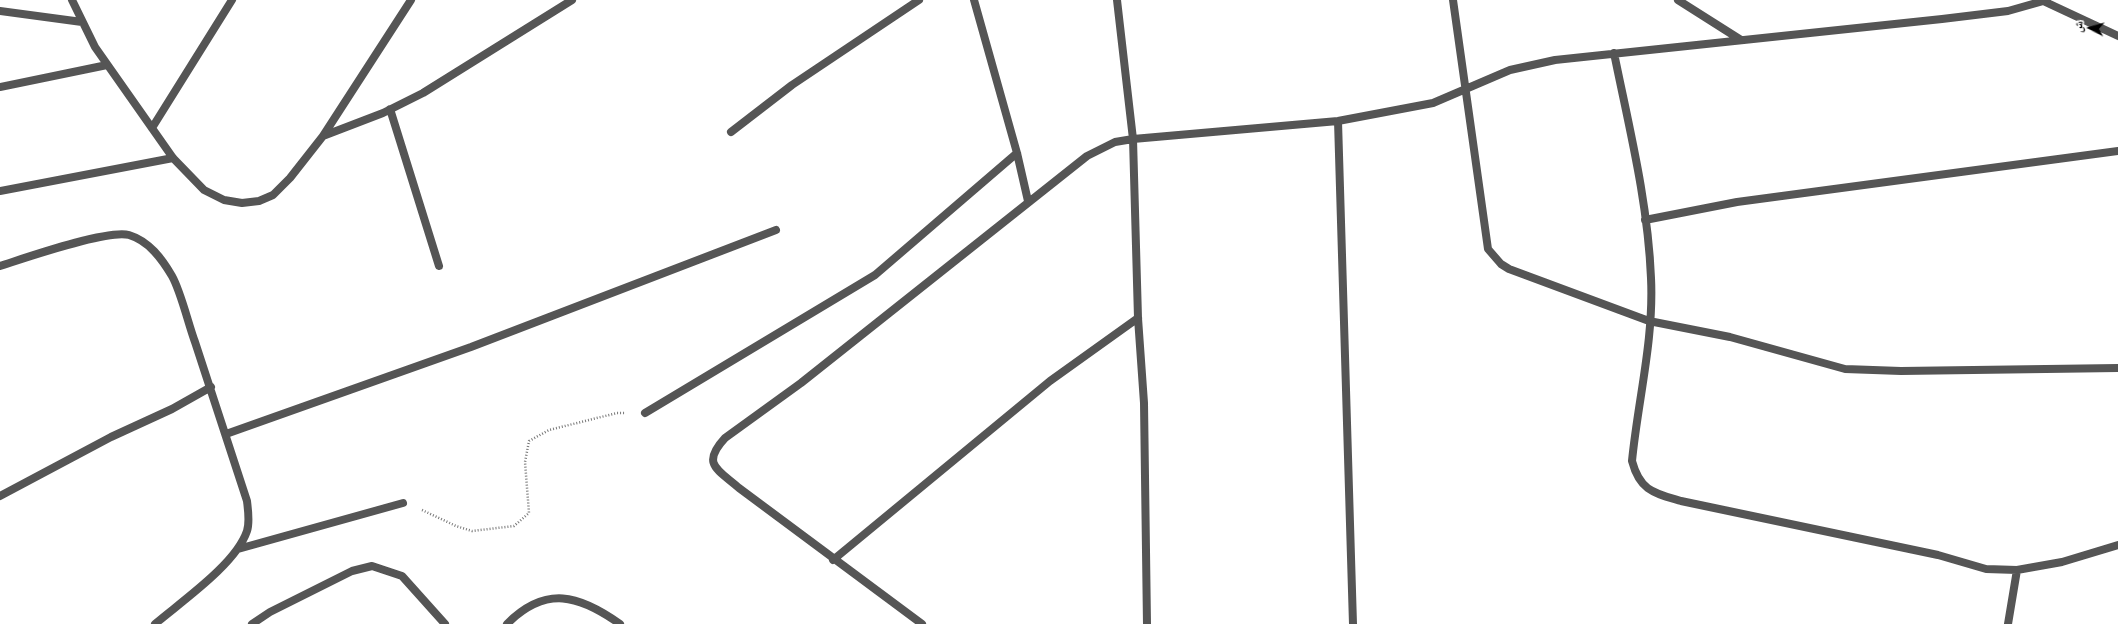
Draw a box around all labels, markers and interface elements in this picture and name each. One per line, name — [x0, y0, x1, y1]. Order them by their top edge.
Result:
north arrow — [2070, 8, 2110, 48]
text: ش — [2069, 20, 2086, 33]

